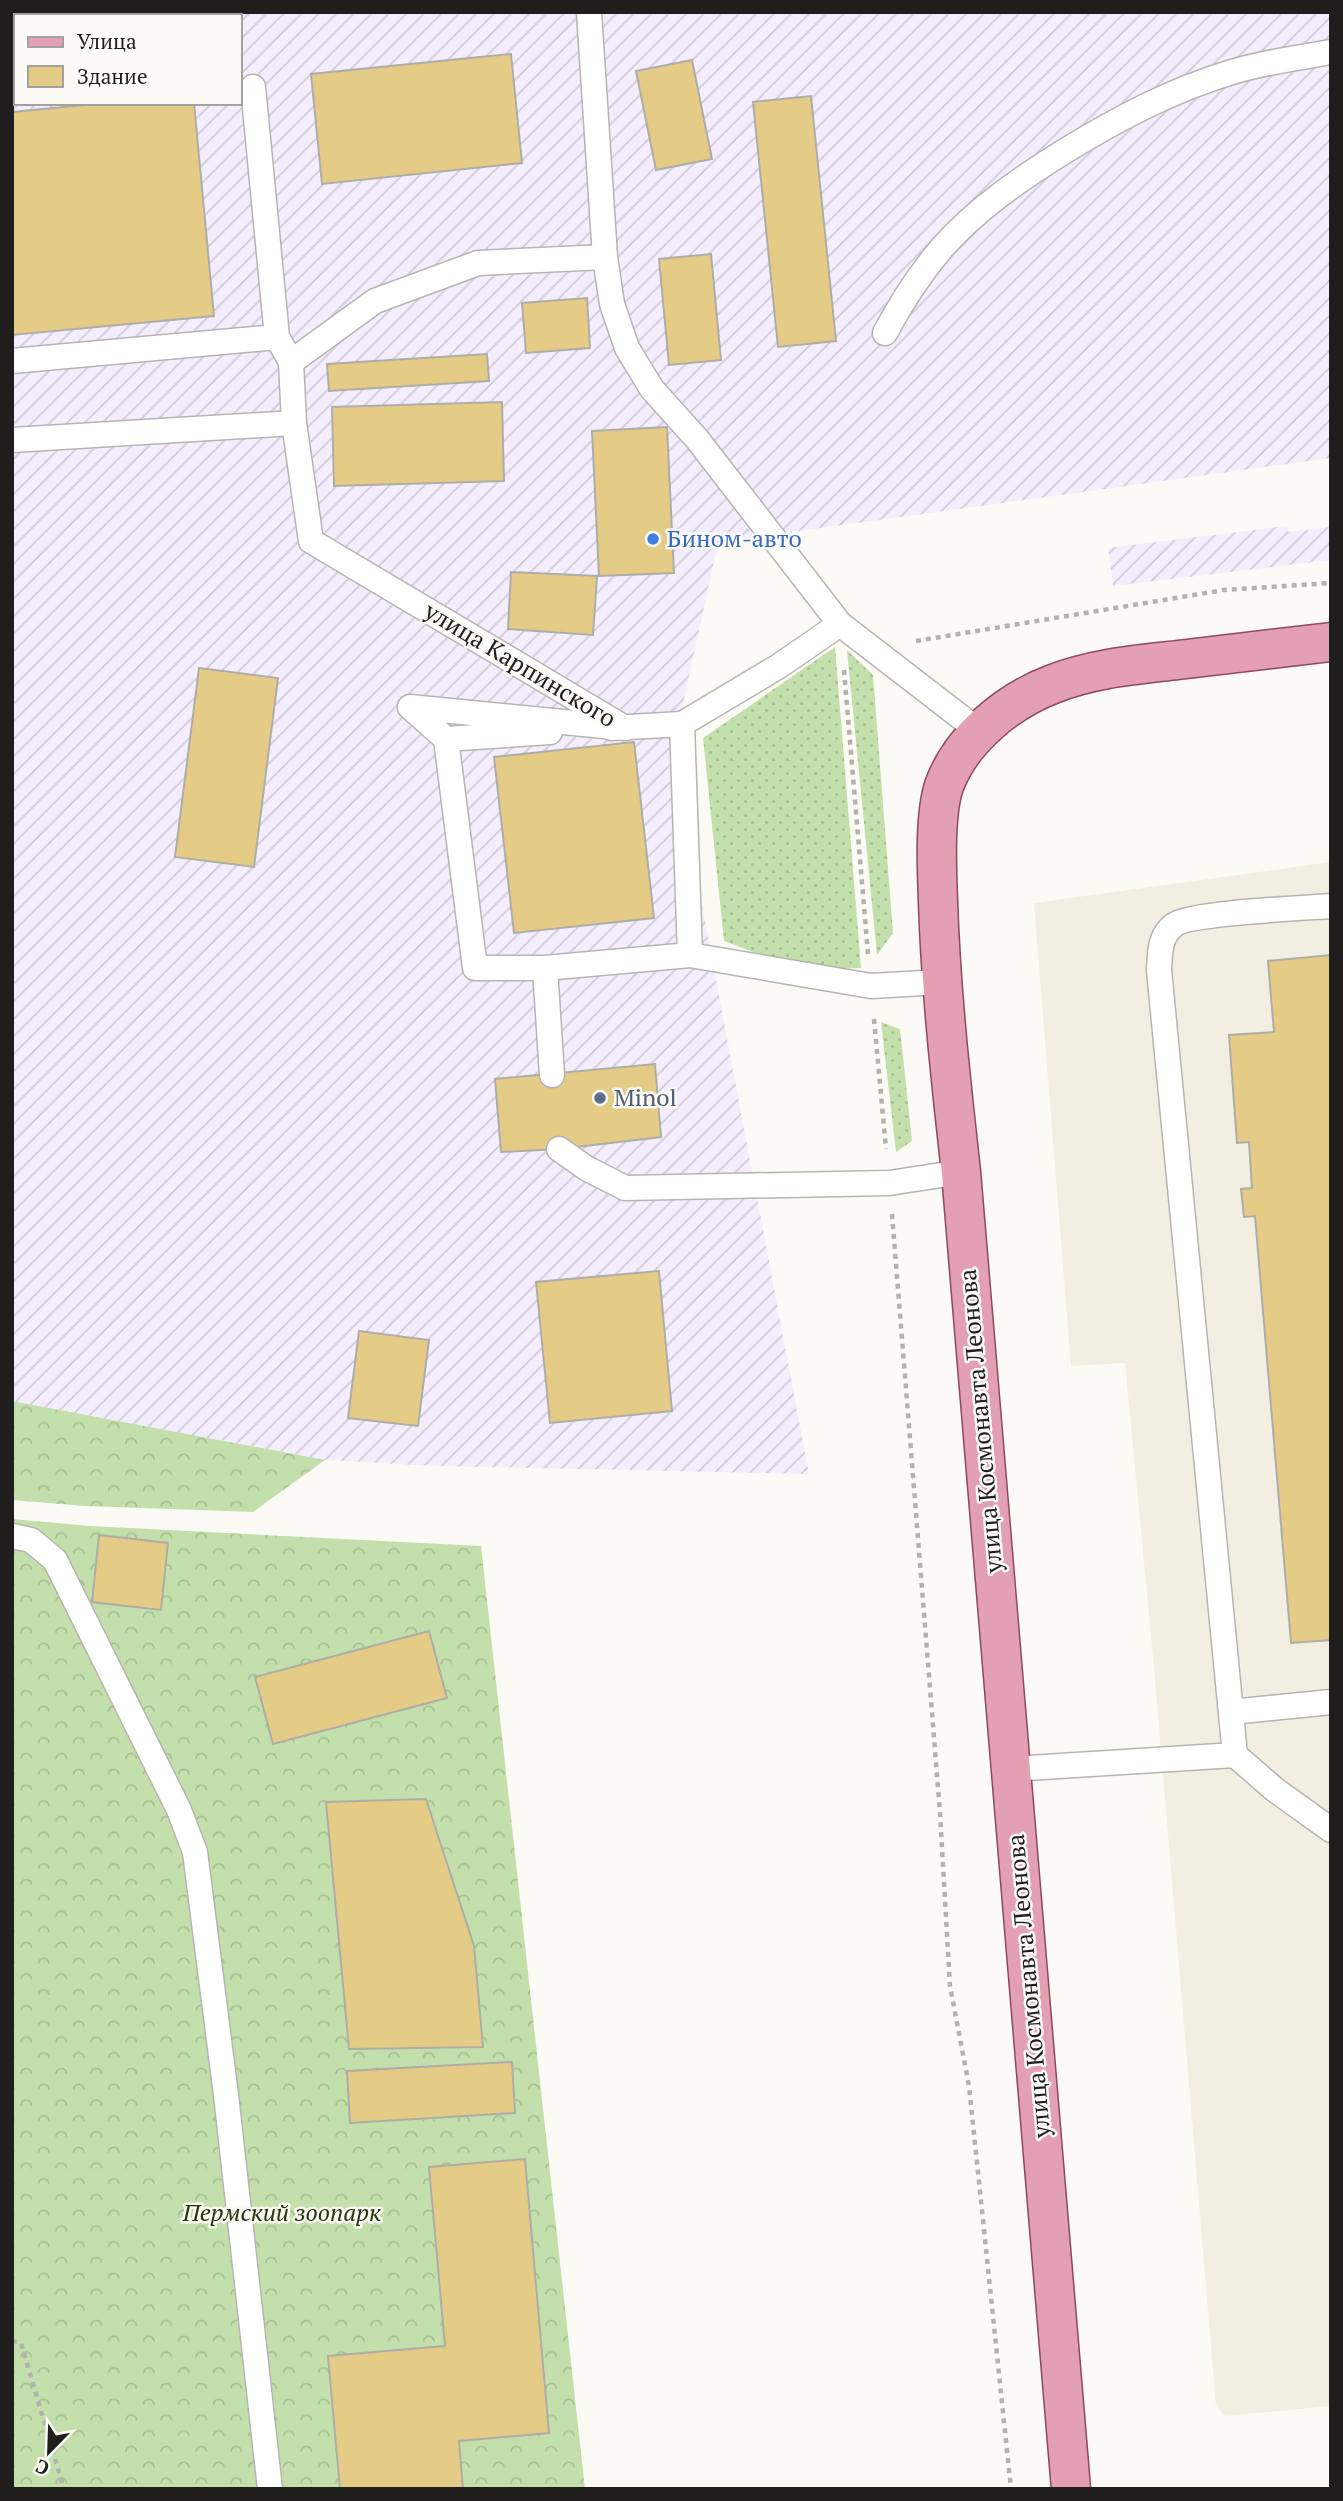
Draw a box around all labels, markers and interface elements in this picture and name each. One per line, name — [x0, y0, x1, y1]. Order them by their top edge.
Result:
legend — [14, 14, 242, 105]
text: Улица — [77, 27, 137, 55]
text: Здание — [77, 62, 148, 90]
place label: Бином-авто — [667, 522, 802, 554]
marker: Бином-авто — [645, 531, 661, 547]
street label: улица Карпинского — [418, 594, 622, 734]
place label: Minol — [614, 1081, 677, 1113]
marker: Minol — [592, 1090, 608, 1106]
street label: улица Космонавта Леонова — [951, 1268, 1009, 1575]
street label: улица Космонавта Леонова — [999, 1833, 1057, 2140]
park label: Пермский зоопарк — [182, 2196, 381, 2228]
north arrow — [14, 2417, 84, 2487]
text: С — [32, 2454, 53, 2482]

